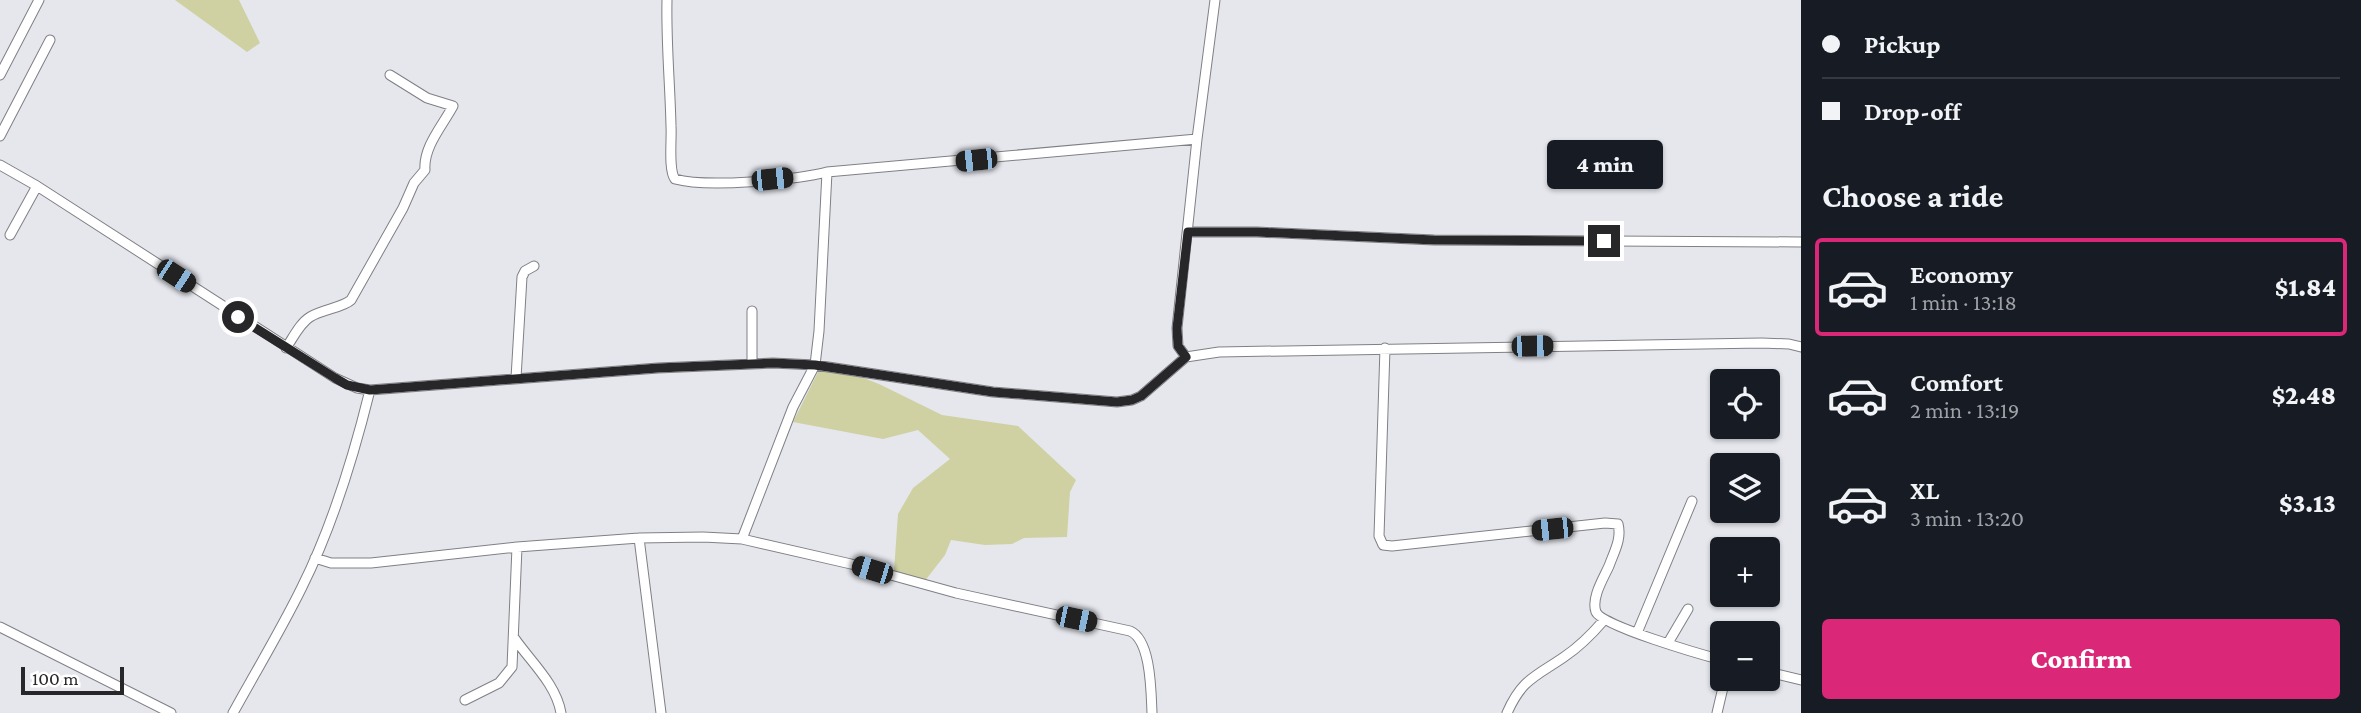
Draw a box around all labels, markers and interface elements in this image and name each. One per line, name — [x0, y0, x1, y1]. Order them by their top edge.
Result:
text: Pickup — [1864, 30, 1941, 59]
text: Drop-off — [1864, 97, 1961, 126]
callout: 4 min — [1546, 140, 1662, 188]
car — [955, 147, 998, 173]
text: 4 min — [1576, 151, 1634, 177]
car — [751, 166, 794, 192]
text: Choose a ride — [1822, 178, 2003, 214]
route end — [1588, 225, 1620, 257]
car — [153, 256, 200, 296]
icon: car — [1826, 256, 1889, 319]
text: Economy — [1910, 260, 2013, 289]
text: $1.84 — [2275, 273, 2336, 302]
text: 1 min · 13:18 — [1910, 289, 2017, 315]
route start — [222, 301, 254, 333]
car — [1511, 335, 1554, 357]
icon: car — [1826, 364, 1889, 427]
text: Comfort — [1910, 368, 2003, 397]
map controls — [1710, 369, 1780, 691]
button: locate — [1710, 369, 1780, 439]
text: $2.48 — [2272, 381, 2336, 410]
text: 2 min · 13:19 — [1910, 397, 2019, 423]
button: layers — [1710, 453, 1780, 523]
icon: car — [1826, 472, 1889, 535]
text: XL — [1910, 476, 1939, 505]
text: $3.13 — [2279, 489, 2336, 518]
text: 3 min · 13:20 — [1910, 505, 2024, 531]
car — [1531, 516, 1574, 542]
button: + — [1710, 537, 1780, 607]
car — [849, 554, 896, 586]
car — [1054, 604, 1099, 634]
button: Confirm — [1822, 619, 2340, 699]
button: − — [1710, 621, 1780, 691]
scale bar — [21, 664, 124, 696]
text: 100 m — [32, 668, 79, 689]

